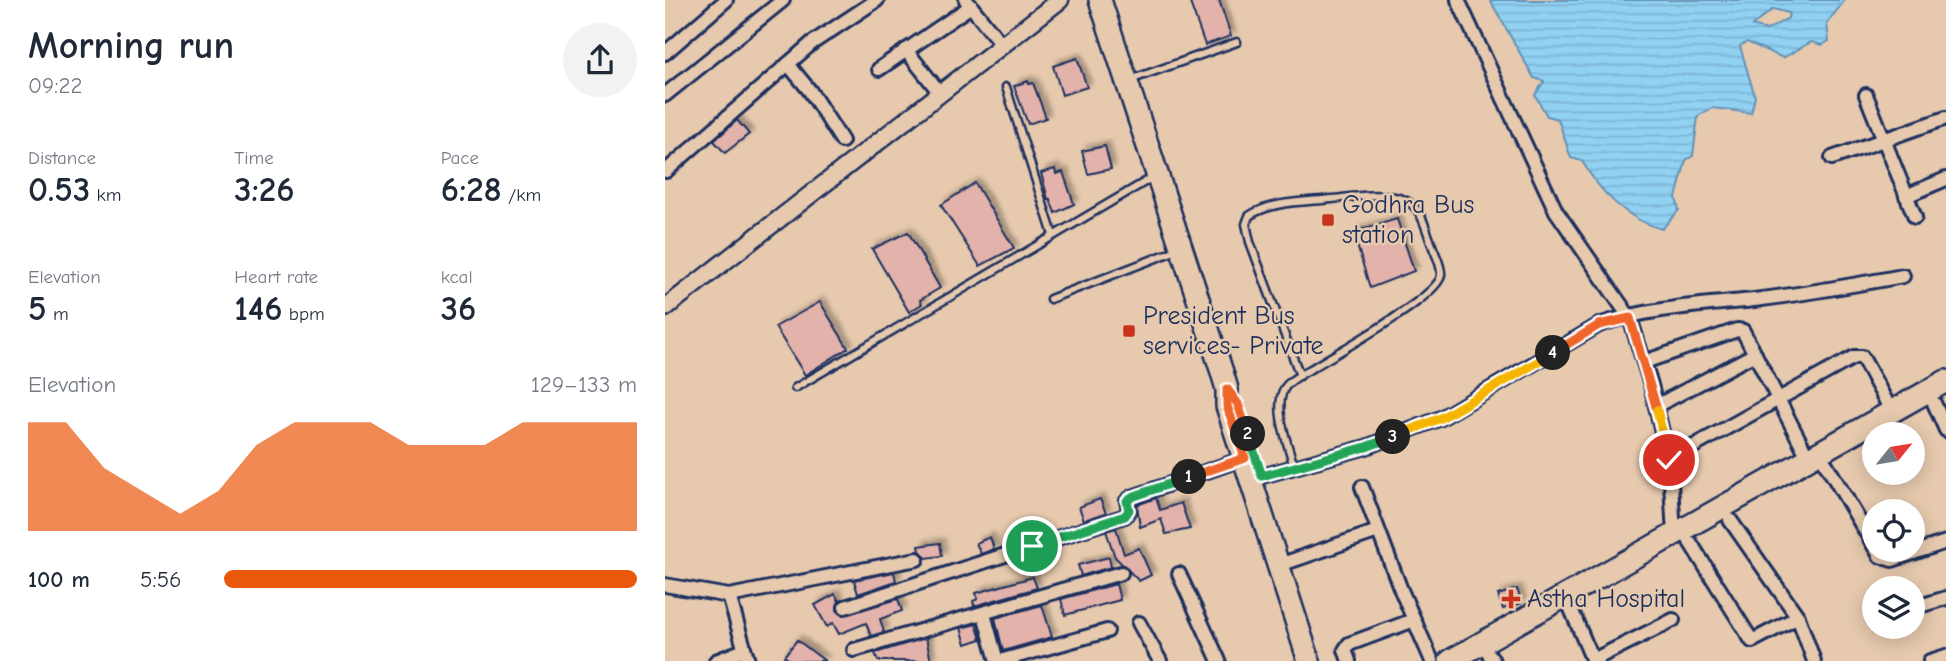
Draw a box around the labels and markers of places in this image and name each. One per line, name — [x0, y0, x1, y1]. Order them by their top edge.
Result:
place label: Godhra Bus station — [1342, 190, 1474, 250]
marker: Godhra Bus station — [1320, 212, 1336, 228]
place label: President Bus services- Private — [1143, 301, 1324, 361]
marker: President Bus services- Private — [1121, 323, 1137, 339]
pin: 4 — [1535, 336, 1571, 370]
pin: 2 — [1231, 416, 1265, 452]
pin: 3 — [1375, 420, 1411, 454]
pin — [1639, 430, 1699, 490]
pin: 1 — [1171, 460, 1207, 494]
pin — [1002, 516, 1062, 576]
place label: Astha Hospital — [1527, 584, 1685, 614]
marker: Astha Hospital — [1501, 589, 1521, 609]

